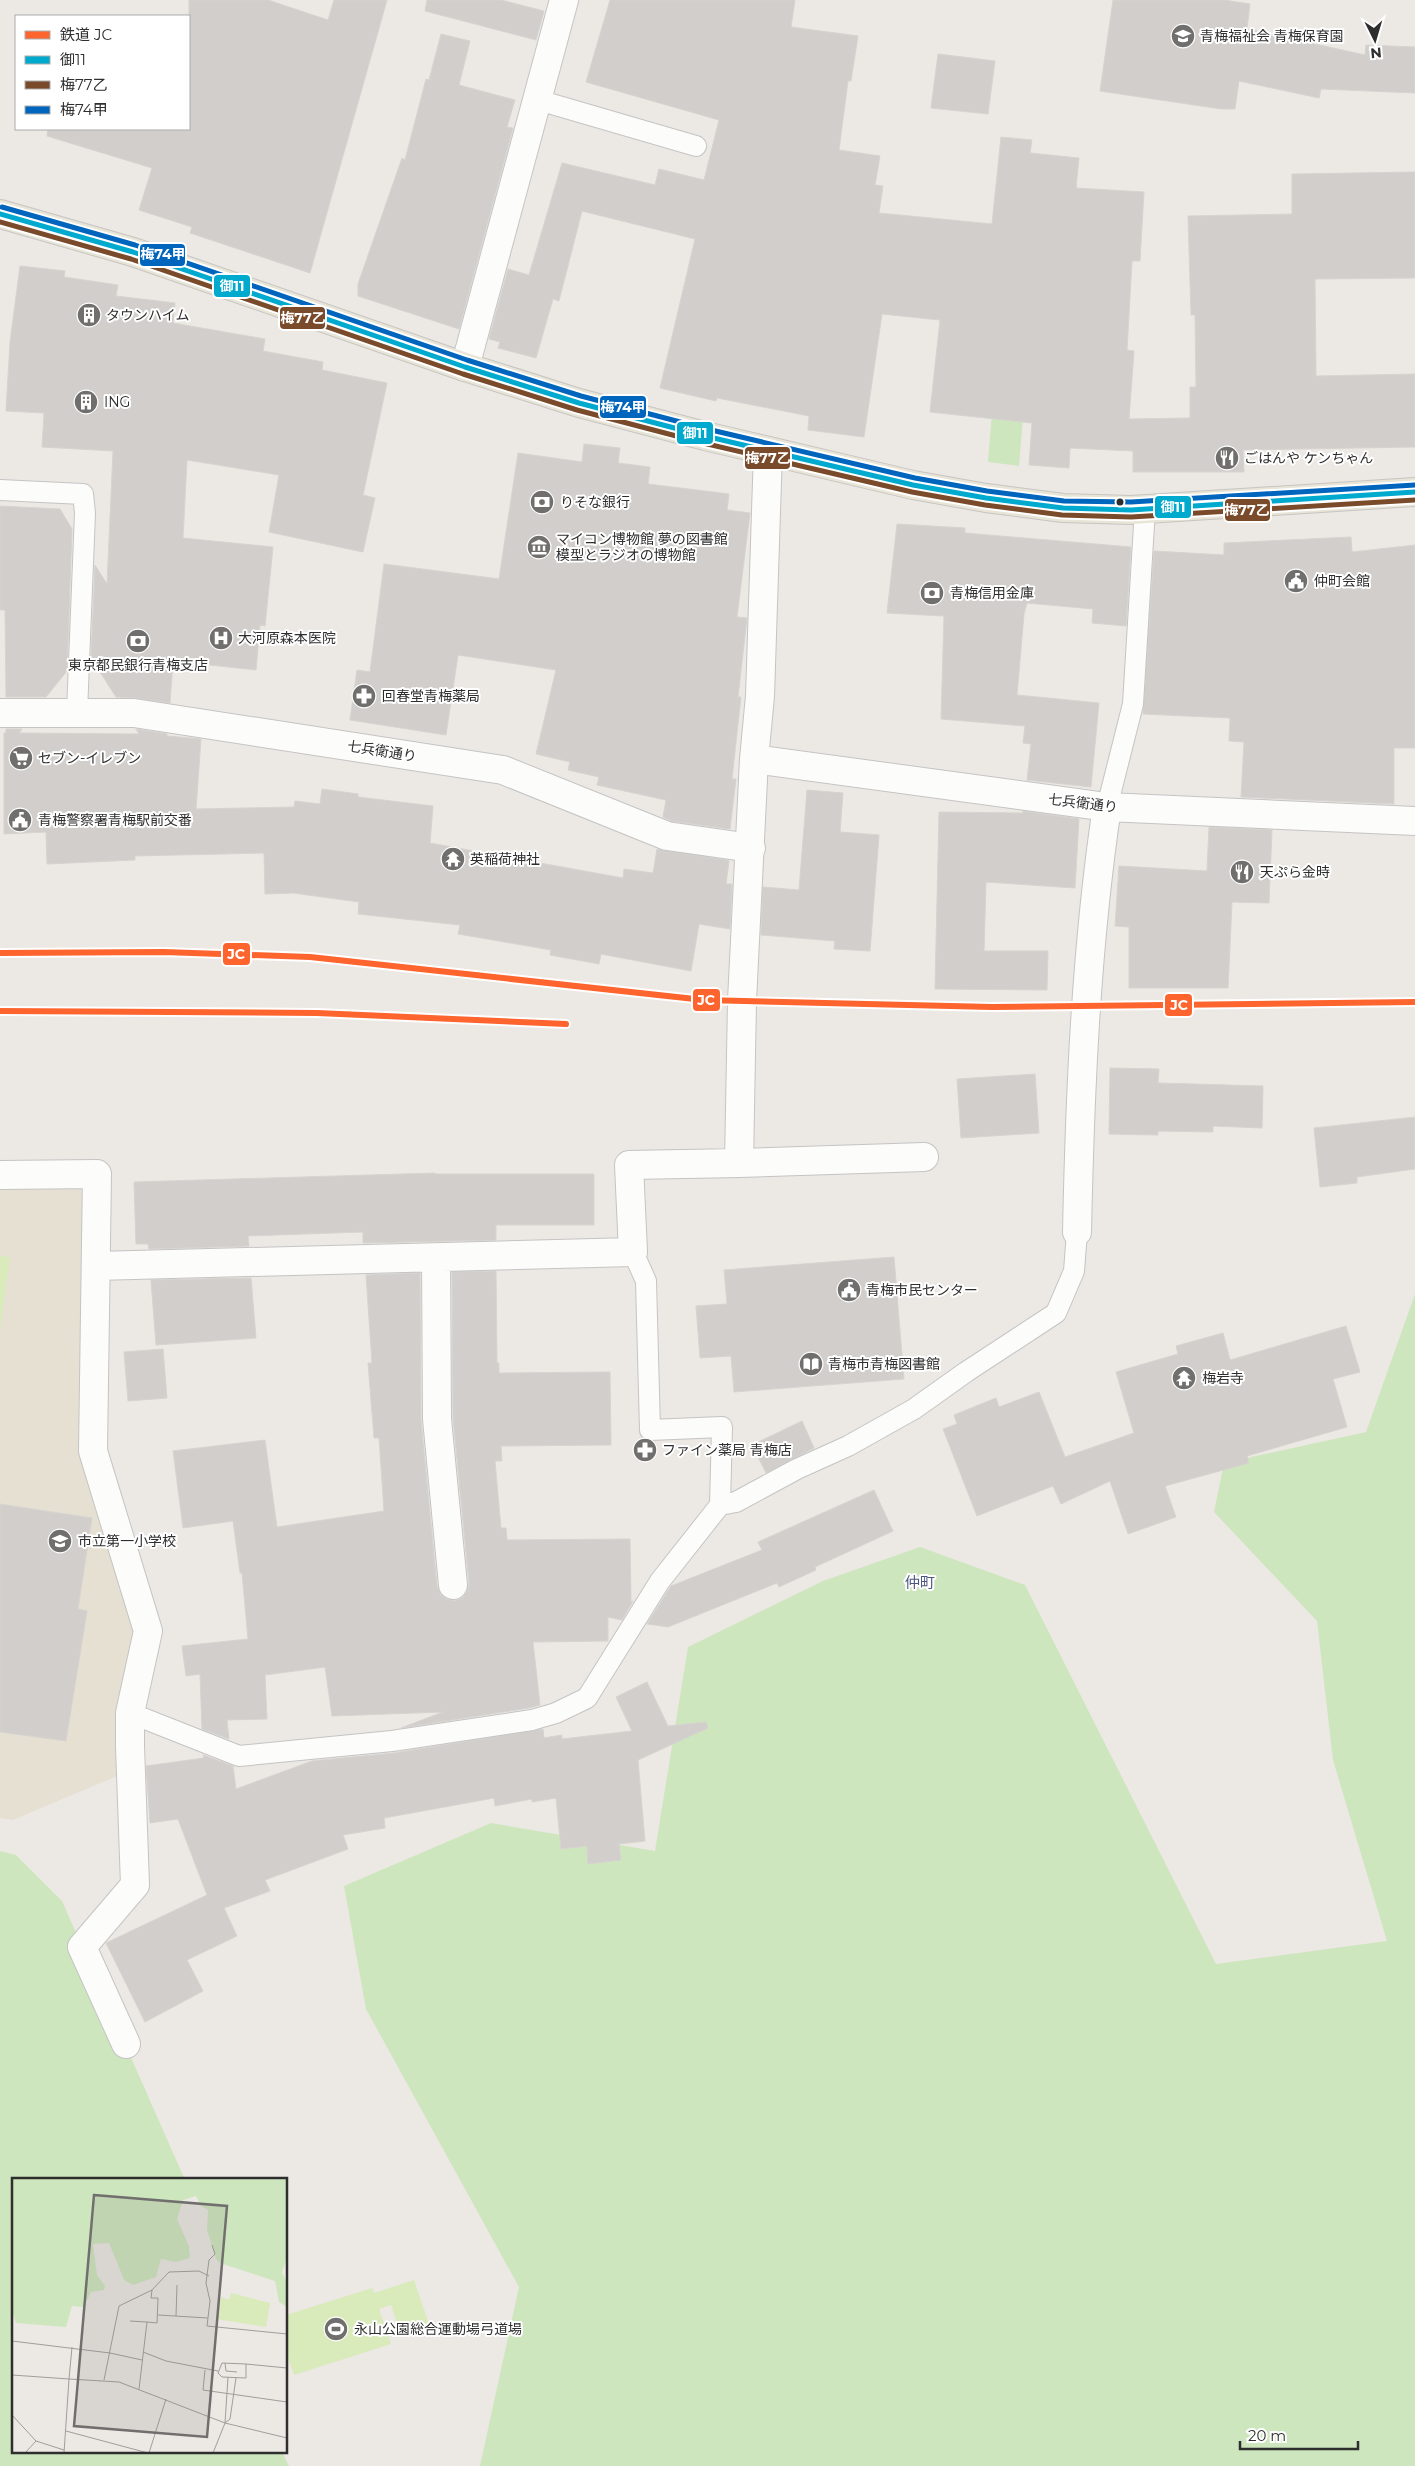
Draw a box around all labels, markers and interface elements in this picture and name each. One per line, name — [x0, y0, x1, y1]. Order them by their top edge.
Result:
legend — [15, 15, 190, 130]
north arrow — [1350, 15, 1400, 65]
school or university icon: 青梅福祉会 青梅保育園 — [1170, 23, 1196, 49]
text: 鉄道 JC — [60, 25, 112, 44]
place label: 青梅福祉会 青梅保育園 — [1200, 27, 1344, 45]
text: N — [1370, 43, 1383, 62]
text: 御11 — [60, 50, 86, 69]
text: 梅77乙 — [60, 75, 108, 94]
text: 梅74甲 — [60, 100, 108, 119]
line badge: 梅74甲 — [139, 243, 186, 267]
text: 梅74甲 — [140, 245, 186, 263]
line badge: 御11 — [213, 274, 251, 298]
text: 御11 — [220, 277, 244, 295]
building icon: タウンハイム — [76, 302, 102, 328]
place label: タウンハイム — [106, 306, 189, 324]
line badge: 梅77乙 — [279, 306, 326, 330]
text: 梅77乙 — [280, 309, 326, 327]
building icon: ING — [73, 389, 99, 415]
place label: ING — [104, 393, 130, 411]
line badge: 梅74甲 — [599, 395, 647, 419]
text: 梅74甲 — [600, 398, 646, 416]
line badge: 御11 — [676, 421, 714, 445]
text: 御11 — [683, 424, 707, 442]
restaurant icon: ごはんや ケンちゃん — [1214, 445, 1240, 471]
line badge: 梅77乙 — [744, 446, 791, 470]
text: 梅77乙 — [745, 449, 791, 467]
place label: ごはんや ケンちゃん — [1244, 449, 1373, 467]
bank icon: りそな銀行 — [529, 489, 555, 515]
place label: りそな銀行 — [560, 493, 630, 511]
line badge: 御11 — [1154, 495, 1192, 519]
unlabelled marker — [1115, 497, 1125, 507]
text: 御11 — [1161, 498, 1185, 516]
line badge: 梅77乙 — [1224, 498, 1271, 522]
text: 梅77乙 — [1224, 501, 1270, 519]
place label: マイコン博物館 夢の図書館 模型とラジオの博物館 — [556, 530, 728, 564]
museum icon: マイコン博物館 夢の図書館 模型とラジオの博物館 — [526, 534, 552, 560]
public building icon: 仲町会館 — [1283, 568, 1309, 594]
place label: 仲町会館 — [1314, 572, 1370, 590]
bank icon: 青梅信用金庫 — [919, 580, 945, 606]
place label: 青梅信用金庫 — [950, 584, 1034, 602]
hospital icon: 大河原森本医院 — [208, 625, 234, 651]
bank icon: 東京都民銀行青梅支店 — [125, 628, 151, 654]
place label: 大河原森本医院 — [238, 629, 336, 647]
place label: 東京都民銀行青梅支店 — [68, 656, 208, 674]
pharmacy icon: 回春堂青梅薬局 — [351, 683, 377, 709]
place label: 回春堂青梅薬局 — [382, 687, 480, 705]
street label: 七兵衛通り — [346, 737, 418, 765]
supermarket icon: セブン-イレブン — [8, 745, 34, 771]
place label: セブン-イレブン — [38, 749, 141, 767]
street label: 七兵衛通り — [1047, 790, 1119, 816]
public building icon: 青梅警察署青梅駅前交番 — [7, 807, 33, 833]
place label: 青梅警察署青梅駅前交番 — [38, 811, 192, 829]
temple icon: 英稲荷神社 — [440, 846, 466, 872]
place label: 英稲荷神社 — [470, 850, 540, 868]
restaurant icon: 天ぷら金時 — [1229, 859, 1255, 885]
place label: 天ぷら金時 — [1260, 863, 1330, 881]
line badge: JC — [222, 942, 251, 966]
text: JC — [226, 945, 245, 963]
line badge: JC — [692, 988, 721, 1012]
text: JC — [696, 991, 715, 1009]
line badge: JC — [1164, 993, 1193, 1017]
text: JC — [1169, 996, 1188, 1014]
public building icon: 青梅市民センター — [836, 1277, 862, 1303]
place label: 青梅市民センター — [866, 1281, 978, 1299]
library icon: 青梅市青梅図書館 — [798, 1351, 824, 1377]
place label: 青梅市青梅図書館 — [828, 1355, 940, 1373]
temple icon: 梅岩寺 — [1171, 1365, 1197, 1391]
place label: 梅岩寺 — [1202, 1369, 1244, 1387]
pharmacy icon: ファイン薬局 青梅店 — [632, 1437, 658, 1463]
place label: ファイン薬局 青梅店 — [662, 1441, 792, 1459]
school or university icon: 市立第一小学校 — [47, 1528, 73, 1554]
place label: 市立第一小学校 — [78, 1532, 176, 1550]
district label: 仲町 — [905, 1573, 935, 1592]
inset map — [12, 2178, 288, 2454]
sports icon: 永山公園総合運動場弓道場 — [323, 2316, 349, 2342]
place label: 永山公園総合運動場弓道場 — [354, 2320, 522, 2338]
scale bar — [1240, 2418, 1358, 2450]
text: 20 m — [1248, 2426, 1286, 2445]

